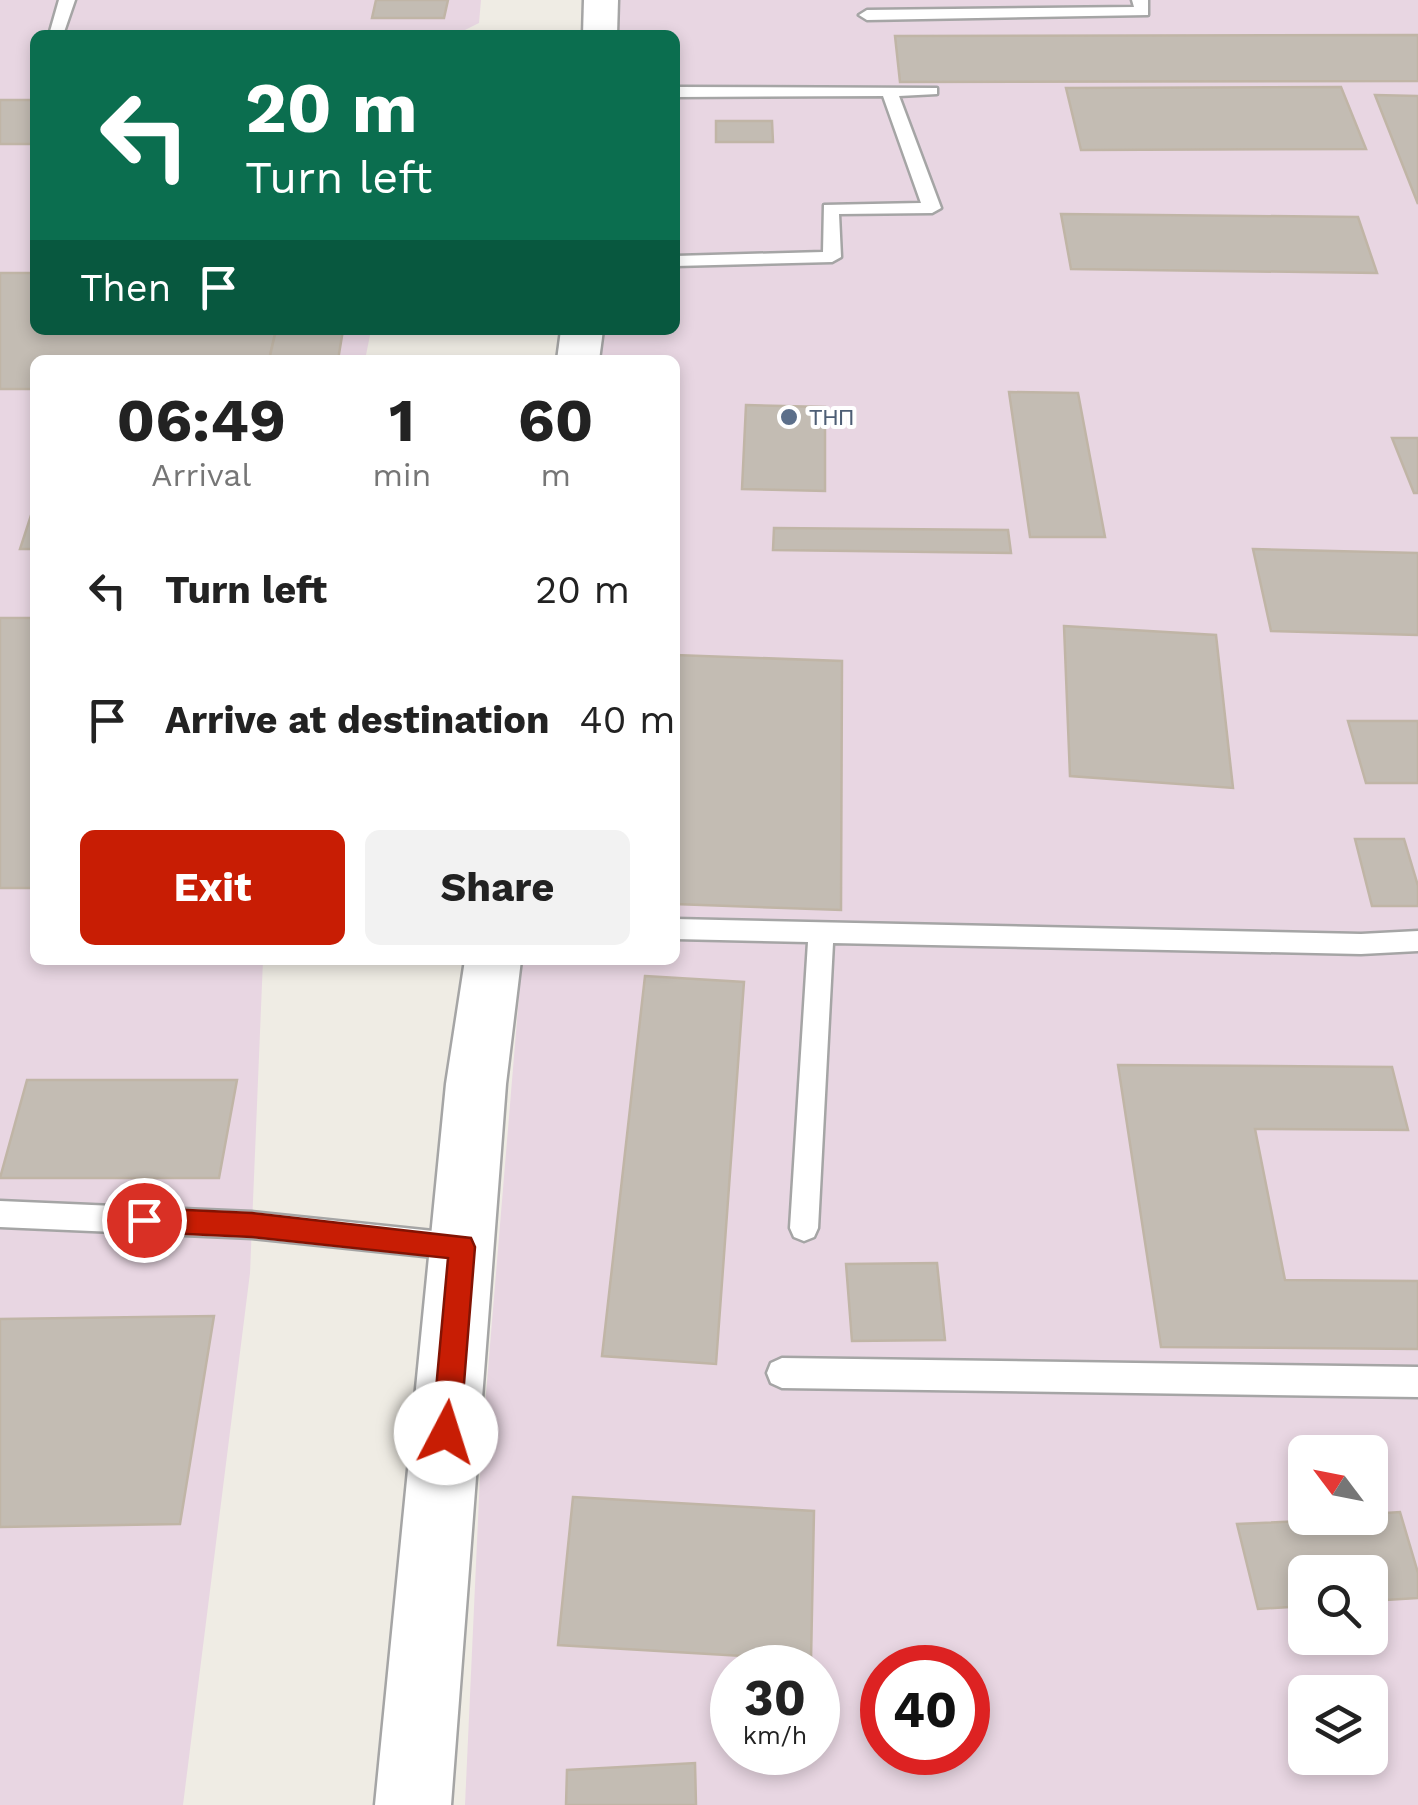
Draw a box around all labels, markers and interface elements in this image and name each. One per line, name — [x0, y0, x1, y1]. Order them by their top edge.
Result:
text: 20 m — [245, 67, 418, 149]
icon: left — [80, 70, 210, 200]
text: Turn left — [245, 151, 432, 204]
icon: arrive — [191, 260, 246, 315]
text: Then — [80, 266, 171, 310]
text: 06:49 — [117, 385, 286, 456]
text: 1 — [389, 385, 415, 456]
text: 60 — [518, 385, 593, 456]
place label: ТНП — [809, 405, 854, 430]
marker: ТНП — [778, 406, 800, 428]
text: Arrival — [151, 456, 251, 494]
text: min — [372, 456, 431, 494]
text: m — [540, 456, 571, 494]
icon: left — [80, 563, 135, 618]
text: Turn left — [165, 568, 327, 612]
text: 20 m — [535, 568, 630, 612]
icon: arrive — [80, 693, 135, 748]
text: Arrive at destination — [165, 698, 550, 742]
text: 40 m — [580, 698, 676, 742]
button: Exit — [80, 830, 345, 945]
button: Share — [365, 830, 630, 945]
pin — [102, 1178, 187, 1263]
icon: arrive — [117, 1193, 172, 1248]
position arrow — [394, 1381, 498, 1485]
north arrow — [1288, 1435, 1388, 1535]
map controls — [1288, 1435, 1388, 1775]
button: search — [1288, 1555, 1388, 1655]
speed limit sign: 40 — [860, 1645, 990, 1775]
text: 30 — [744, 1668, 806, 1727]
button: layers — [1288, 1675, 1388, 1775]
text: km/h — [743, 1721, 807, 1750]

